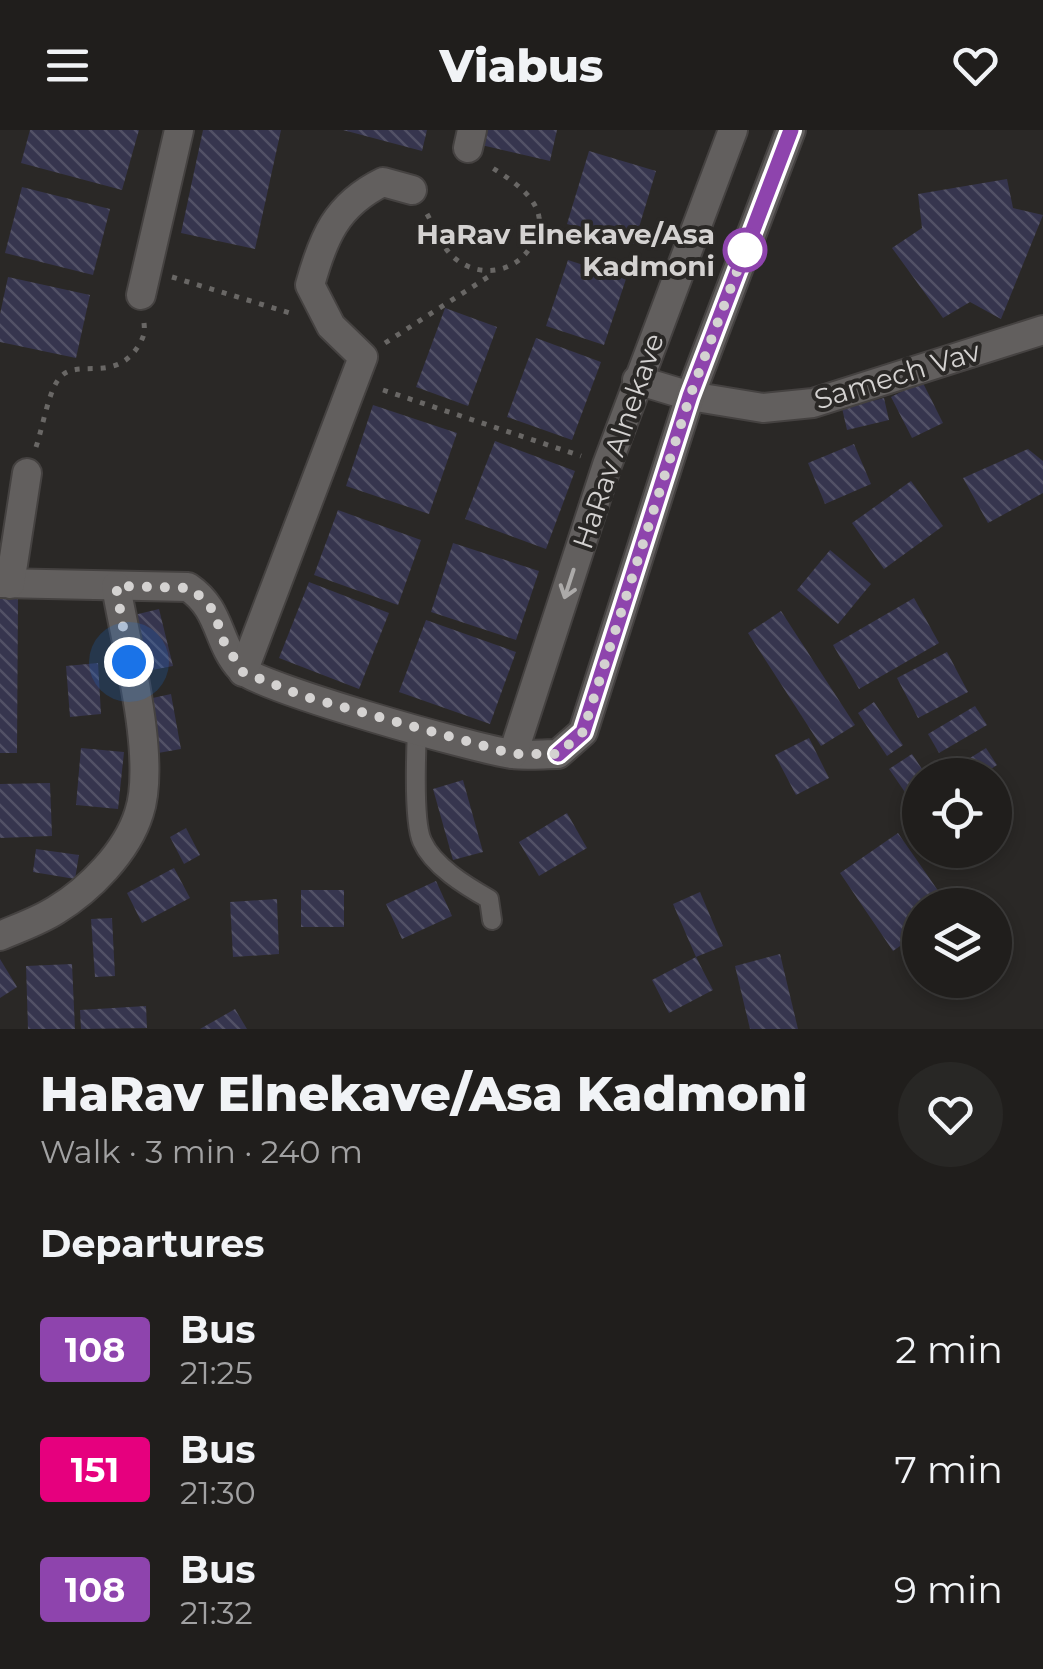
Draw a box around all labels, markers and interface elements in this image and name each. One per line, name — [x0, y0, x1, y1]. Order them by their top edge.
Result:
icon: menu — [40, 38, 95, 93]
text: Viabus — [440, 38, 603, 93]
icon: heart — [948, 38, 1003, 93]
place label: HaRav Elnekave/Asa Kadmoni — [416, 217, 715, 283]
marker: HaRav Elnekave/Asa Kadmoni — [724, 229, 766, 271]
street label: HaRav Alnekave — [565, 329, 671, 553]
street label: Samech Vav — [810, 333, 985, 416]
one-way arrow — [558, 567, 576, 599]
your location — [104, 637, 154, 687]
map controls — [902, 758, 1012, 998]
button: locate — [902, 758, 1012, 868]
button: layers — [902, 888, 1012, 998]
button: heart — [898, 1062, 1003, 1167]
text: HaRav Elnekave/Asa Kadmoni — [40, 1065, 807, 1123]
text: Walk · 3 min · 240 m — [40, 1132, 363, 1171]
text: Departures — [40, 1220, 264, 1267]
text: Bus — [180, 1306, 255, 1353]
text: 2 min — [895, 1326, 1003, 1373]
text: 108 — [65, 1328, 125, 1371]
text: 21:25 — [180, 1353, 253, 1392]
text: Bus — [180, 1426, 255, 1473]
text: 7 min — [894, 1446, 1003, 1493]
text: 151 — [71, 1448, 119, 1491]
text: 21:30 — [180, 1473, 256, 1512]
text: Bus — [180, 1546, 255, 1593]
text: 9 min — [894, 1566, 1003, 1613]
text: 108 — [65, 1568, 125, 1611]
text: 21:32 — [180, 1593, 253, 1632]

